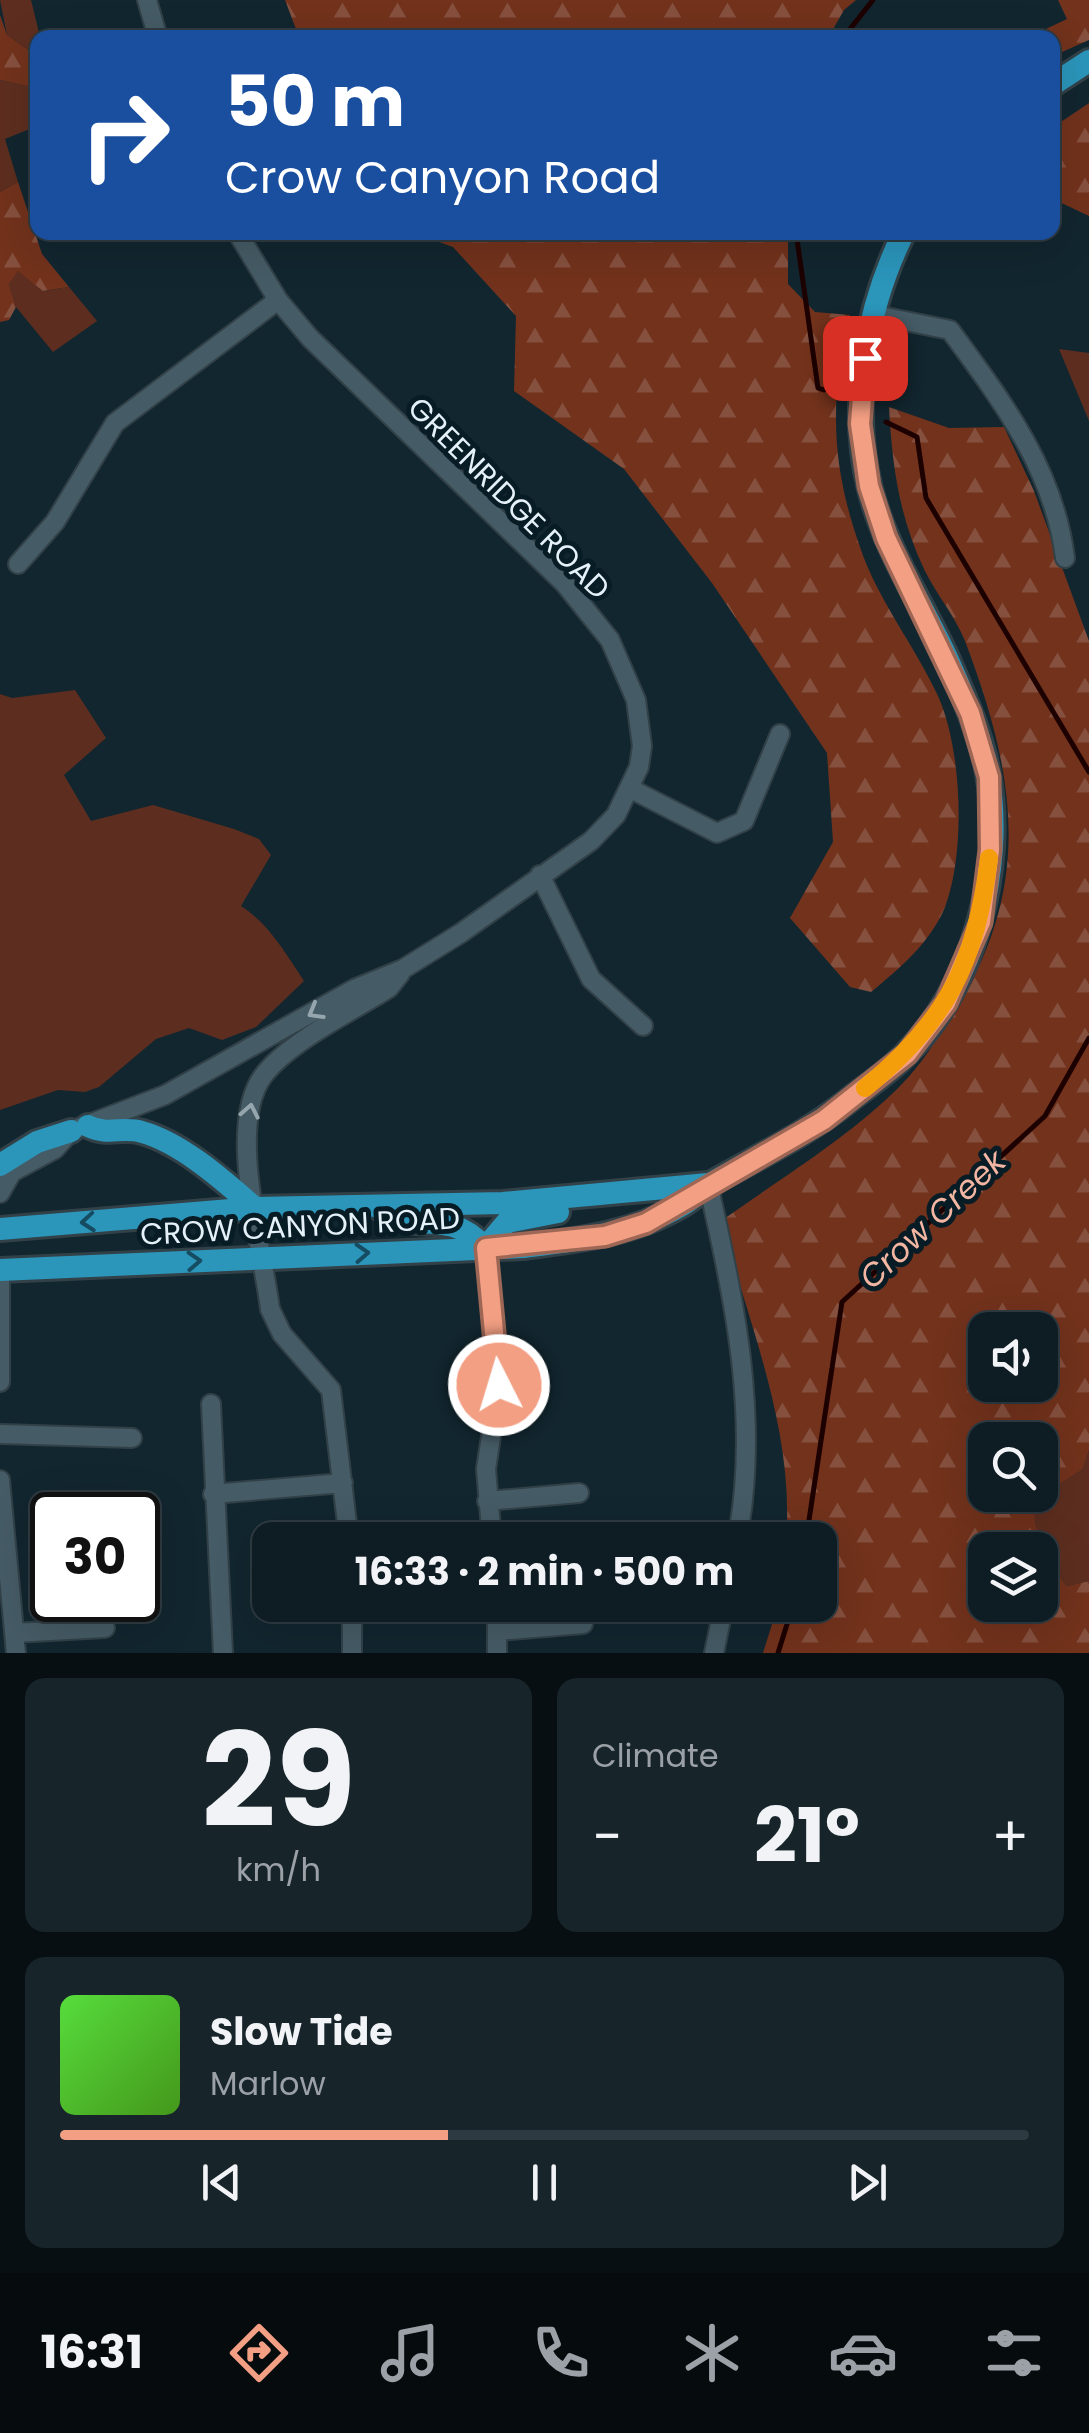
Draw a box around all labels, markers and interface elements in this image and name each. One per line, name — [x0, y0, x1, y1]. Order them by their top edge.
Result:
text: 50 m — [225, 52, 405, 151]
icon: right — [60, 70, 190, 200]
text: Crow Canyon Road — [225, 146, 660, 209]
pin — [823, 316, 908, 401]
icon: arrive — [838, 331, 893, 386]
street label: GREENRIDGE ROAD — [398, 387, 620, 609]
one-way arrow — [308, 999, 326, 1019]
one-way arrow — [239, 1103, 260, 1119]
water label: Crow Creek — [849, 1138, 1016, 1299]
street label: CROW CANYON ROAD — [139, 1196, 461, 1256]
one-way arrow — [80, 1210, 96, 1232]
one-way arrow — [354, 1243, 370, 1264]
one-way arrow — [186, 1251, 202, 1272]
map controls — [968, 1312, 1058, 1622]
button: sound — [968, 1312, 1058, 1402]
position arrow — [447, 1333, 551, 1437]
button: search — [968, 1422, 1058, 1512]
speed limit sign: 30 — [30, 1492, 160, 1622]
button: layers — [968, 1532, 1058, 1622]
text: 16:33 · 2 min · 500 m — [355, 1545, 734, 1598]
text: 29 — [201, 1689, 356, 1872]
text: Climate — [592, 1733, 719, 1778]
text: 21° — [754, 1783, 860, 1888]
text: − — [592, 1798, 622, 1875]
text: + — [991, 1798, 1029, 1875]
text: km/h — [236, 1847, 321, 1892]
text: Slow Tide — [210, 2005, 393, 2058]
text: Marlow — [210, 2061, 326, 2106]
icon: previous — [194, 2155, 249, 2210]
icon: pause — [517, 2155, 572, 2210]
icon: next — [840, 2155, 895, 2210]
icon: directions — [224, 2318, 294, 2388]
icon: music — [375, 2318, 445, 2388]
icon: phone — [526, 2318, 596, 2388]
icon: climate — [677, 2318, 747, 2388]
icon: car — [828, 2318, 898, 2388]
icon: filters — [979, 2318, 1049, 2388]
text: 16:31 — [40, 2321, 143, 2384]

